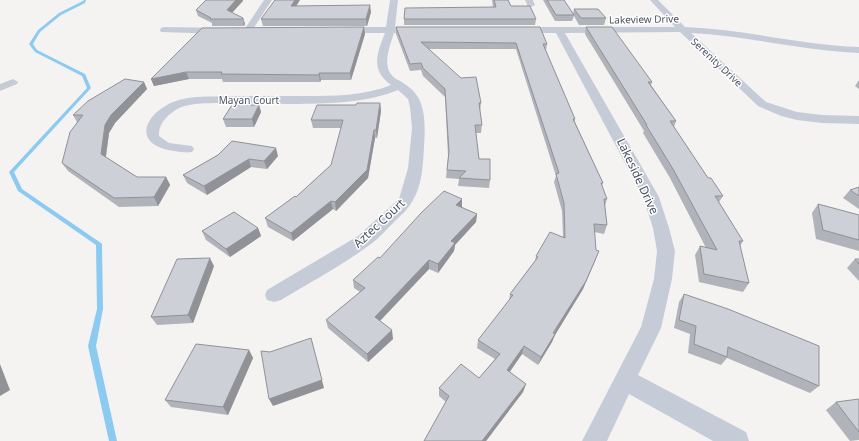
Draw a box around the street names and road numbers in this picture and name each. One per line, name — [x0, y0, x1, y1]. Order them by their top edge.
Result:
street label: Lakeview Drive — [609, 11, 679, 27]
street label: Serenity Drive — [688, 35, 746, 90]
street label: Mayan Court — [219, 93, 280, 107]
street label: Lakeside Drive — [613, 135, 663, 217]
street label: Aztec Court — [349, 194, 409, 251]

